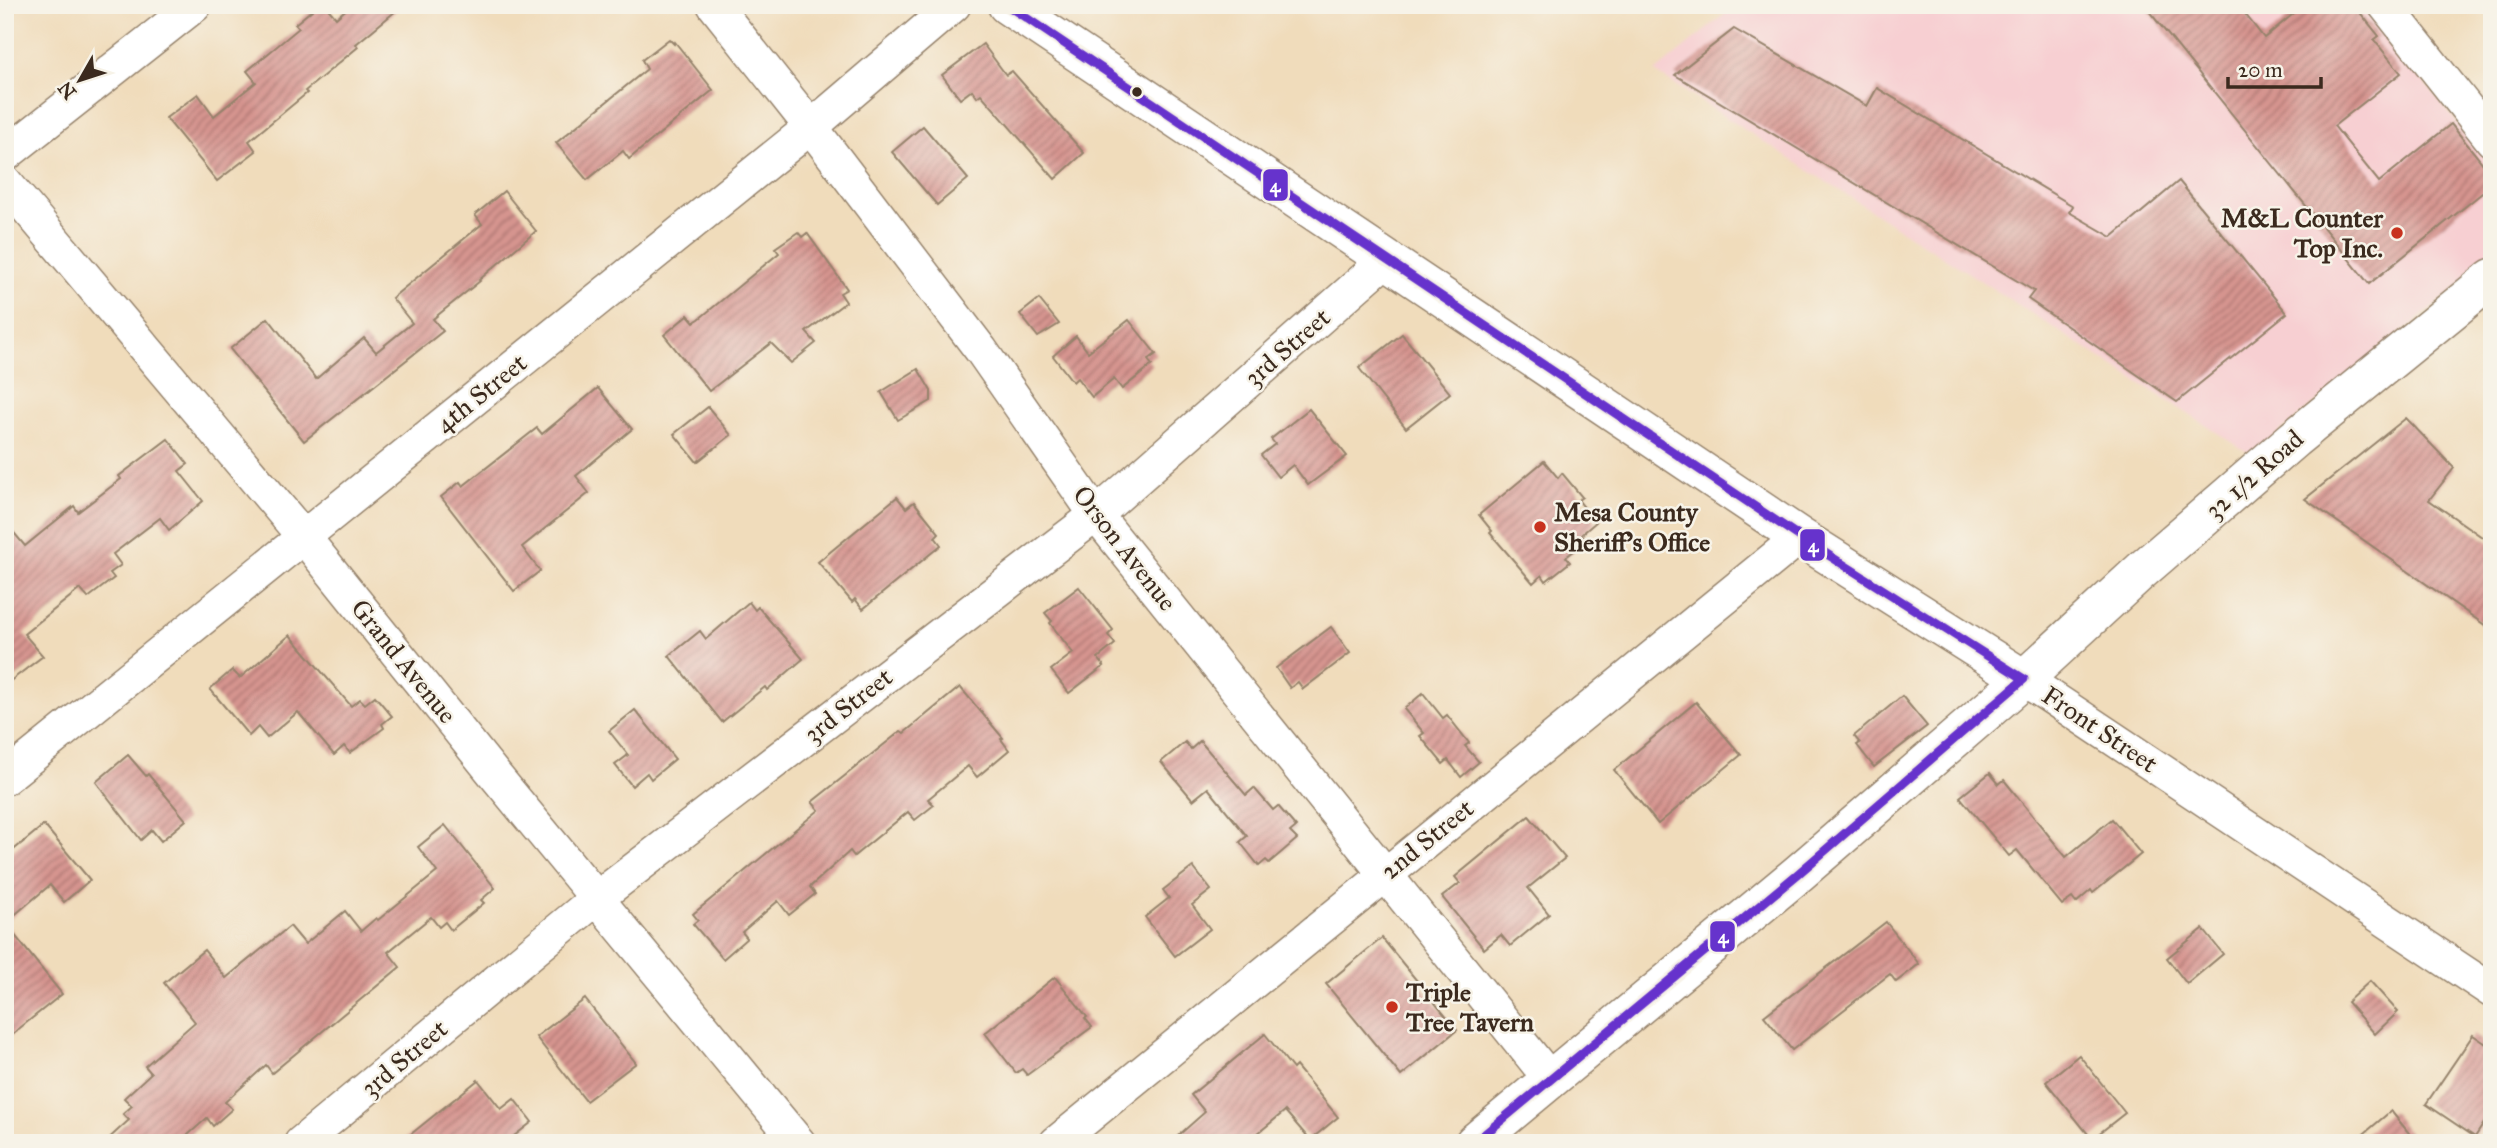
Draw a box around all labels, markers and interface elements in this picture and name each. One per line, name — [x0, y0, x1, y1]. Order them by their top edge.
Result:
north arrow — [46, 46, 116, 116]
scale bar — [2228, 46, 2320, 90]
text: 20 m — [2238, 57, 2283, 83]
text: N — [53, 77, 81, 104]
unlabelled marker — [1130, 85, 1144, 99]
line badge: 4 — [1262, 168, 1289, 202]
text: 4 — [1270, 174, 1282, 198]
place label: M&L Counter Top Inc. — [2221, 202, 2384, 264]
marker: M&L Counter Top Inc. — [2389, 225, 2405, 241]
street label: 3rd Street — [1238, 301, 1336, 393]
street label: 4th Street — [429, 346, 533, 440]
street label: 32 1/2 Road — [2198, 423, 2310, 525]
street label: Orson Avenue — [1066, 479, 1184, 617]
place label: Mesa County Sheriff's Office — [1554, 496, 1710, 558]
marker: Mesa County Sheriff's Office — [1532, 519, 1548, 535]
line badge: 4 — [1799, 528, 1826, 562]
text: 4 — [1808, 534, 1820, 558]
street label: Grand Avenue — [344, 592, 464, 730]
street label: 3rd Street — [797, 661, 899, 749]
street label: Front Street — [2036, 679, 2164, 779]
street label: 2nd Street — [1374, 792, 1480, 886]
line badge: 4 — [1709, 920, 1736, 953]
text: 4 — [1718, 925, 1730, 949]
place label: Triple Tree Tavern — [1405, 976, 1534, 1038]
marker: Triple Tree Tavern — [1384, 999, 1400, 1015]
street label: 3rd Street — [354, 1013, 454, 1103]

